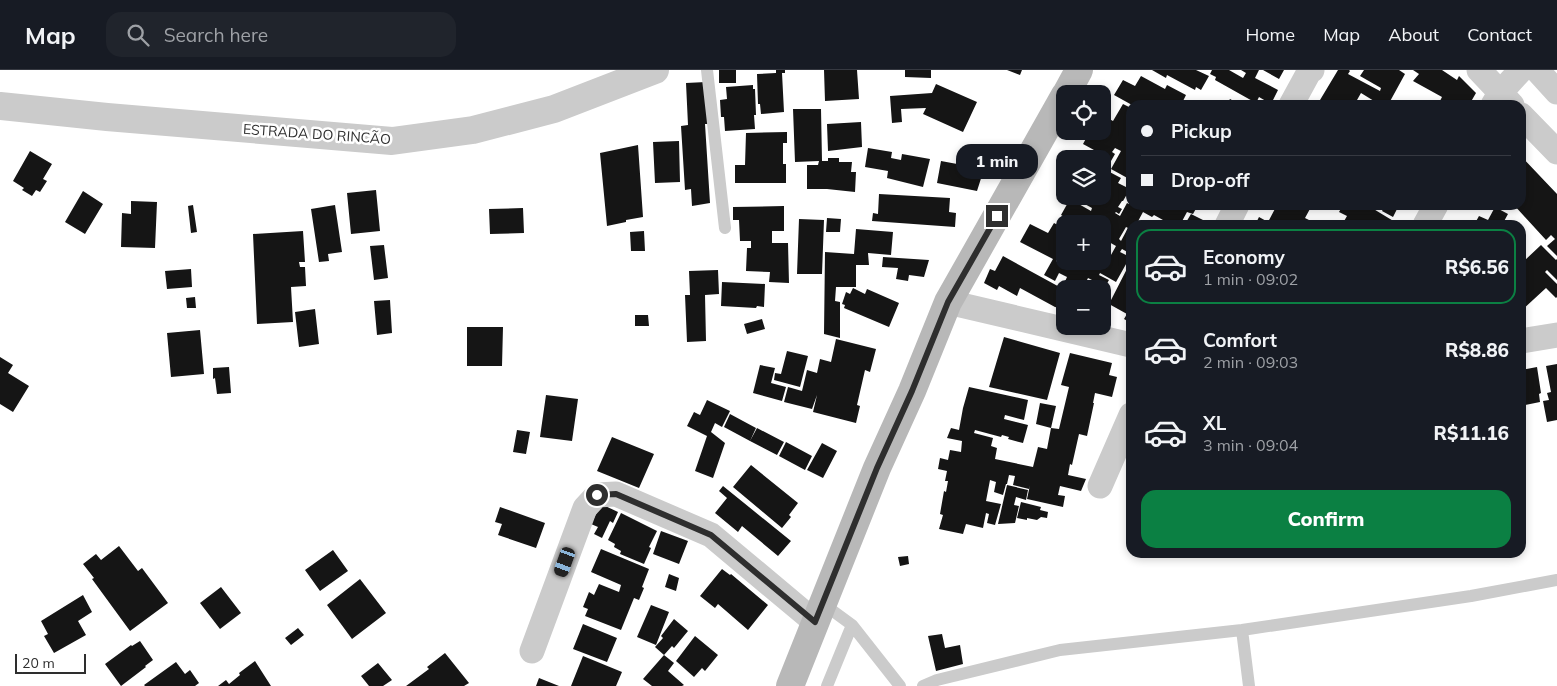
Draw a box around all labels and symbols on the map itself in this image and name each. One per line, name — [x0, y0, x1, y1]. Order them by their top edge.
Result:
street label: ESTRADA DO RINCÃO — [243, 120, 391, 148]
callout: 1 min — [956, 144, 1038, 178]
route end — [986, 205, 1008, 227]
route start — [586, 484, 608, 506]
car — [552, 545, 577, 579]
scale bar — [15, 651, 86, 674]

